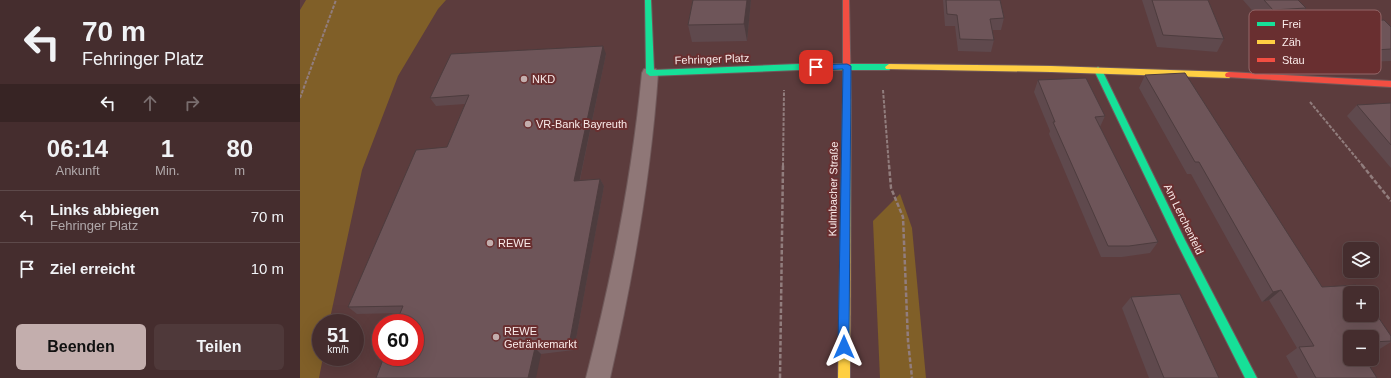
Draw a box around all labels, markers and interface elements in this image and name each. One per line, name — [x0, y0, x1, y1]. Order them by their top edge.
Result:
legend — [1249, 10, 1381, 74]
icon: left — [16, 16, 68, 68]
text: 70 m — [82, 16, 146, 47]
text: Frei — [1282, 18, 1301, 30]
text: Zäh — [1282, 36, 1301, 48]
text: Fehringer Platz — [82, 49, 204, 69]
pin — [799, 50, 833, 84]
street label: Fehringer Platz — [675, 52, 749, 66]
text: Stau — [1282, 54, 1305, 66]
icon: arrive — [805, 56, 827, 78]
place label: NKD — [532, 73, 555, 85]
marker: NKD — [519, 74, 529, 84]
icon: left — [97, 92, 119, 114]
icon: ahead — [139, 92, 161, 114]
icon: right — [181, 92, 203, 114]
place label: VR-Bank Bayreuth — [536, 118, 627, 130]
marker: VR-Bank Bayreuth — [523, 119, 533, 129]
text: 06:14 — [47, 135, 108, 162]
text: 1 — [161, 135, 174, 162]
text: 80 — [226, 135, 253, 162]
street label: Kulmbacher Straße — [826, 142, 840, 236]
text: Ankunft — [55, 163, 100, 178]
text: Min. — [155, 163, 180, 178]
text: m — [234, 163, 245, 178]
street label: Am Lerchenfeld — [1162, 182, 1206, 256]
text: Links abbiegen — [50, 201, 159, 218]
icon: left — [16, 206, 38, 228]
text: 70 m — [251, 208, 284, 225]
text: Fehringer Platz — [50, 218, 138, 233]
place label: REWE — [498, 237, 531, 249]
marker: REWE — [485, 238, 495, 248]
map controls — [1343, 242, 1379, 366]
button: layers — [1343, 242, 1379, 278]
icon: arrive — [16, 258, 38, 280]
text: Ziel erreicht — [50, 260, 135, 277]
text: 10 m — [251, 260, 284, 277]
button: + — [1343, 286, 1379, 322]
speed limit sign: 60 — [372, 314, 424, 366]
button: Beenden — [16, 324, 146, 370]
button: Teilen — [154, 324, 284, 370]
text: 51 — [327, 324, 349, 346]
place label: REWE Getränkemarkt — [504, 325, 577, 350]
position arrow — [823, 326, 865, 368]
button: − — [1343, 330, 1379, 366]
marker: REWE Getränkemarkt — [491, 332, 501, 342]
text: km/h — [327, 344, 349, 355]

